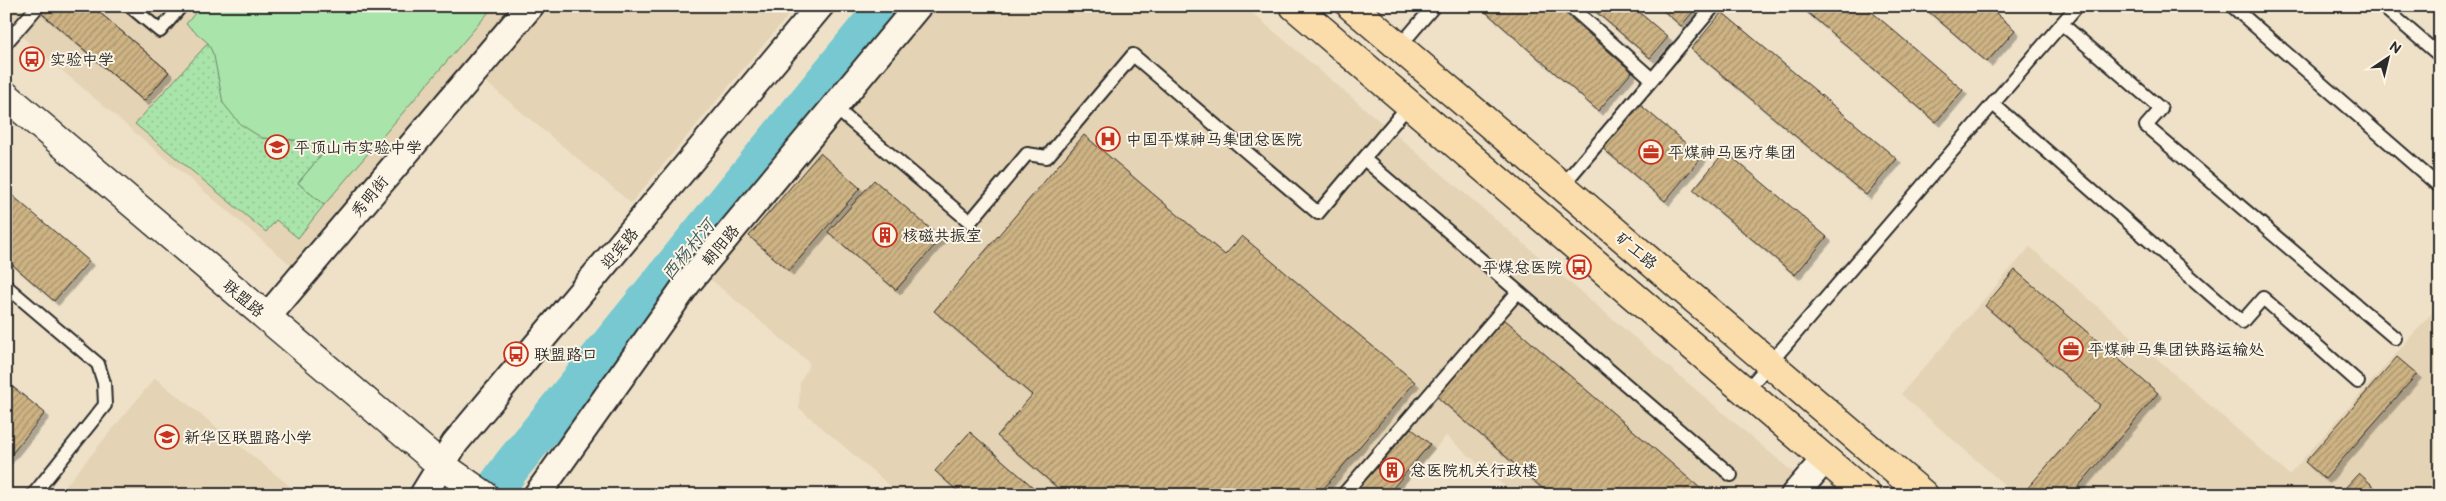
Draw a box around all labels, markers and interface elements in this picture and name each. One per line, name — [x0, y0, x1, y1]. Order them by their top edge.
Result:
north arrow — [2364, 32, 2414, 82]
text: N — [2386, 38, 2404, 58]
bus stop icon: 实验中学 — [19, 46, 45, 72]
place label: 实验中学 — [50, 51, 114, 70]
hospital icon: 中国平煤神马集团总医院 — [1095, 126, 1121, 152]
place label: 中国平煤神马集团总医院 — [1126, 131, 1302, 150]
school or university icon: 平顶山市实验中学 — [264, 134, 290, 160]
place label: 平顶山市实验中学 — [294, 139, 422, 158]
office icon: 平煤神马医疗集团 — [1638, 139, 1664, 165]
place label: 平煤神马医疗集团 — [1668, 144, 1796, 163]
street label: 秀明街 — [347, 172, 393, 221]
water label: 西杨村河 — [658, 213, 721, 285]
street label: 朝阳路 — [698, 221, 744, 270]
building icon: 核磁共振室 — [872, 222, 898, 248]
street label: 迎宾路 — [597, 224, 643, 273]
place label: 核磁共振室 — [902, 227, 982, 246]
street label: 矿工路 — [1612, 228, 1661, 274]
bus stop icon: 平煤总医院 — [1566, 254, 1592, 280]
place label: 平煤总医院 — [1482, 259, 1562, 278]
street label: 联盟路 — [219, 276, 268, 322]
office icon: 平煤神马集团铁路运输处 — [2058, 336, 2084, 362]
bus stop icon: 联盟路口 — [503, 341, 529, 367]
place label: 平煤神马集团铁路运输处 — [2088, 341, 2265, 360]
place label: 联盟路口 — [534, 346, 598, 365]
school or university icon: 新华区联盟路小学 — [154, 424, 180, 450]
place label: 新华区联盟路小学 — [184, 429, 312, 448]
building icon: 总医院机关行政楼 — [1379, 457, 1405, 483]
place label: 总医院机关行政楼 — [1410, 462, 1538, 481]

